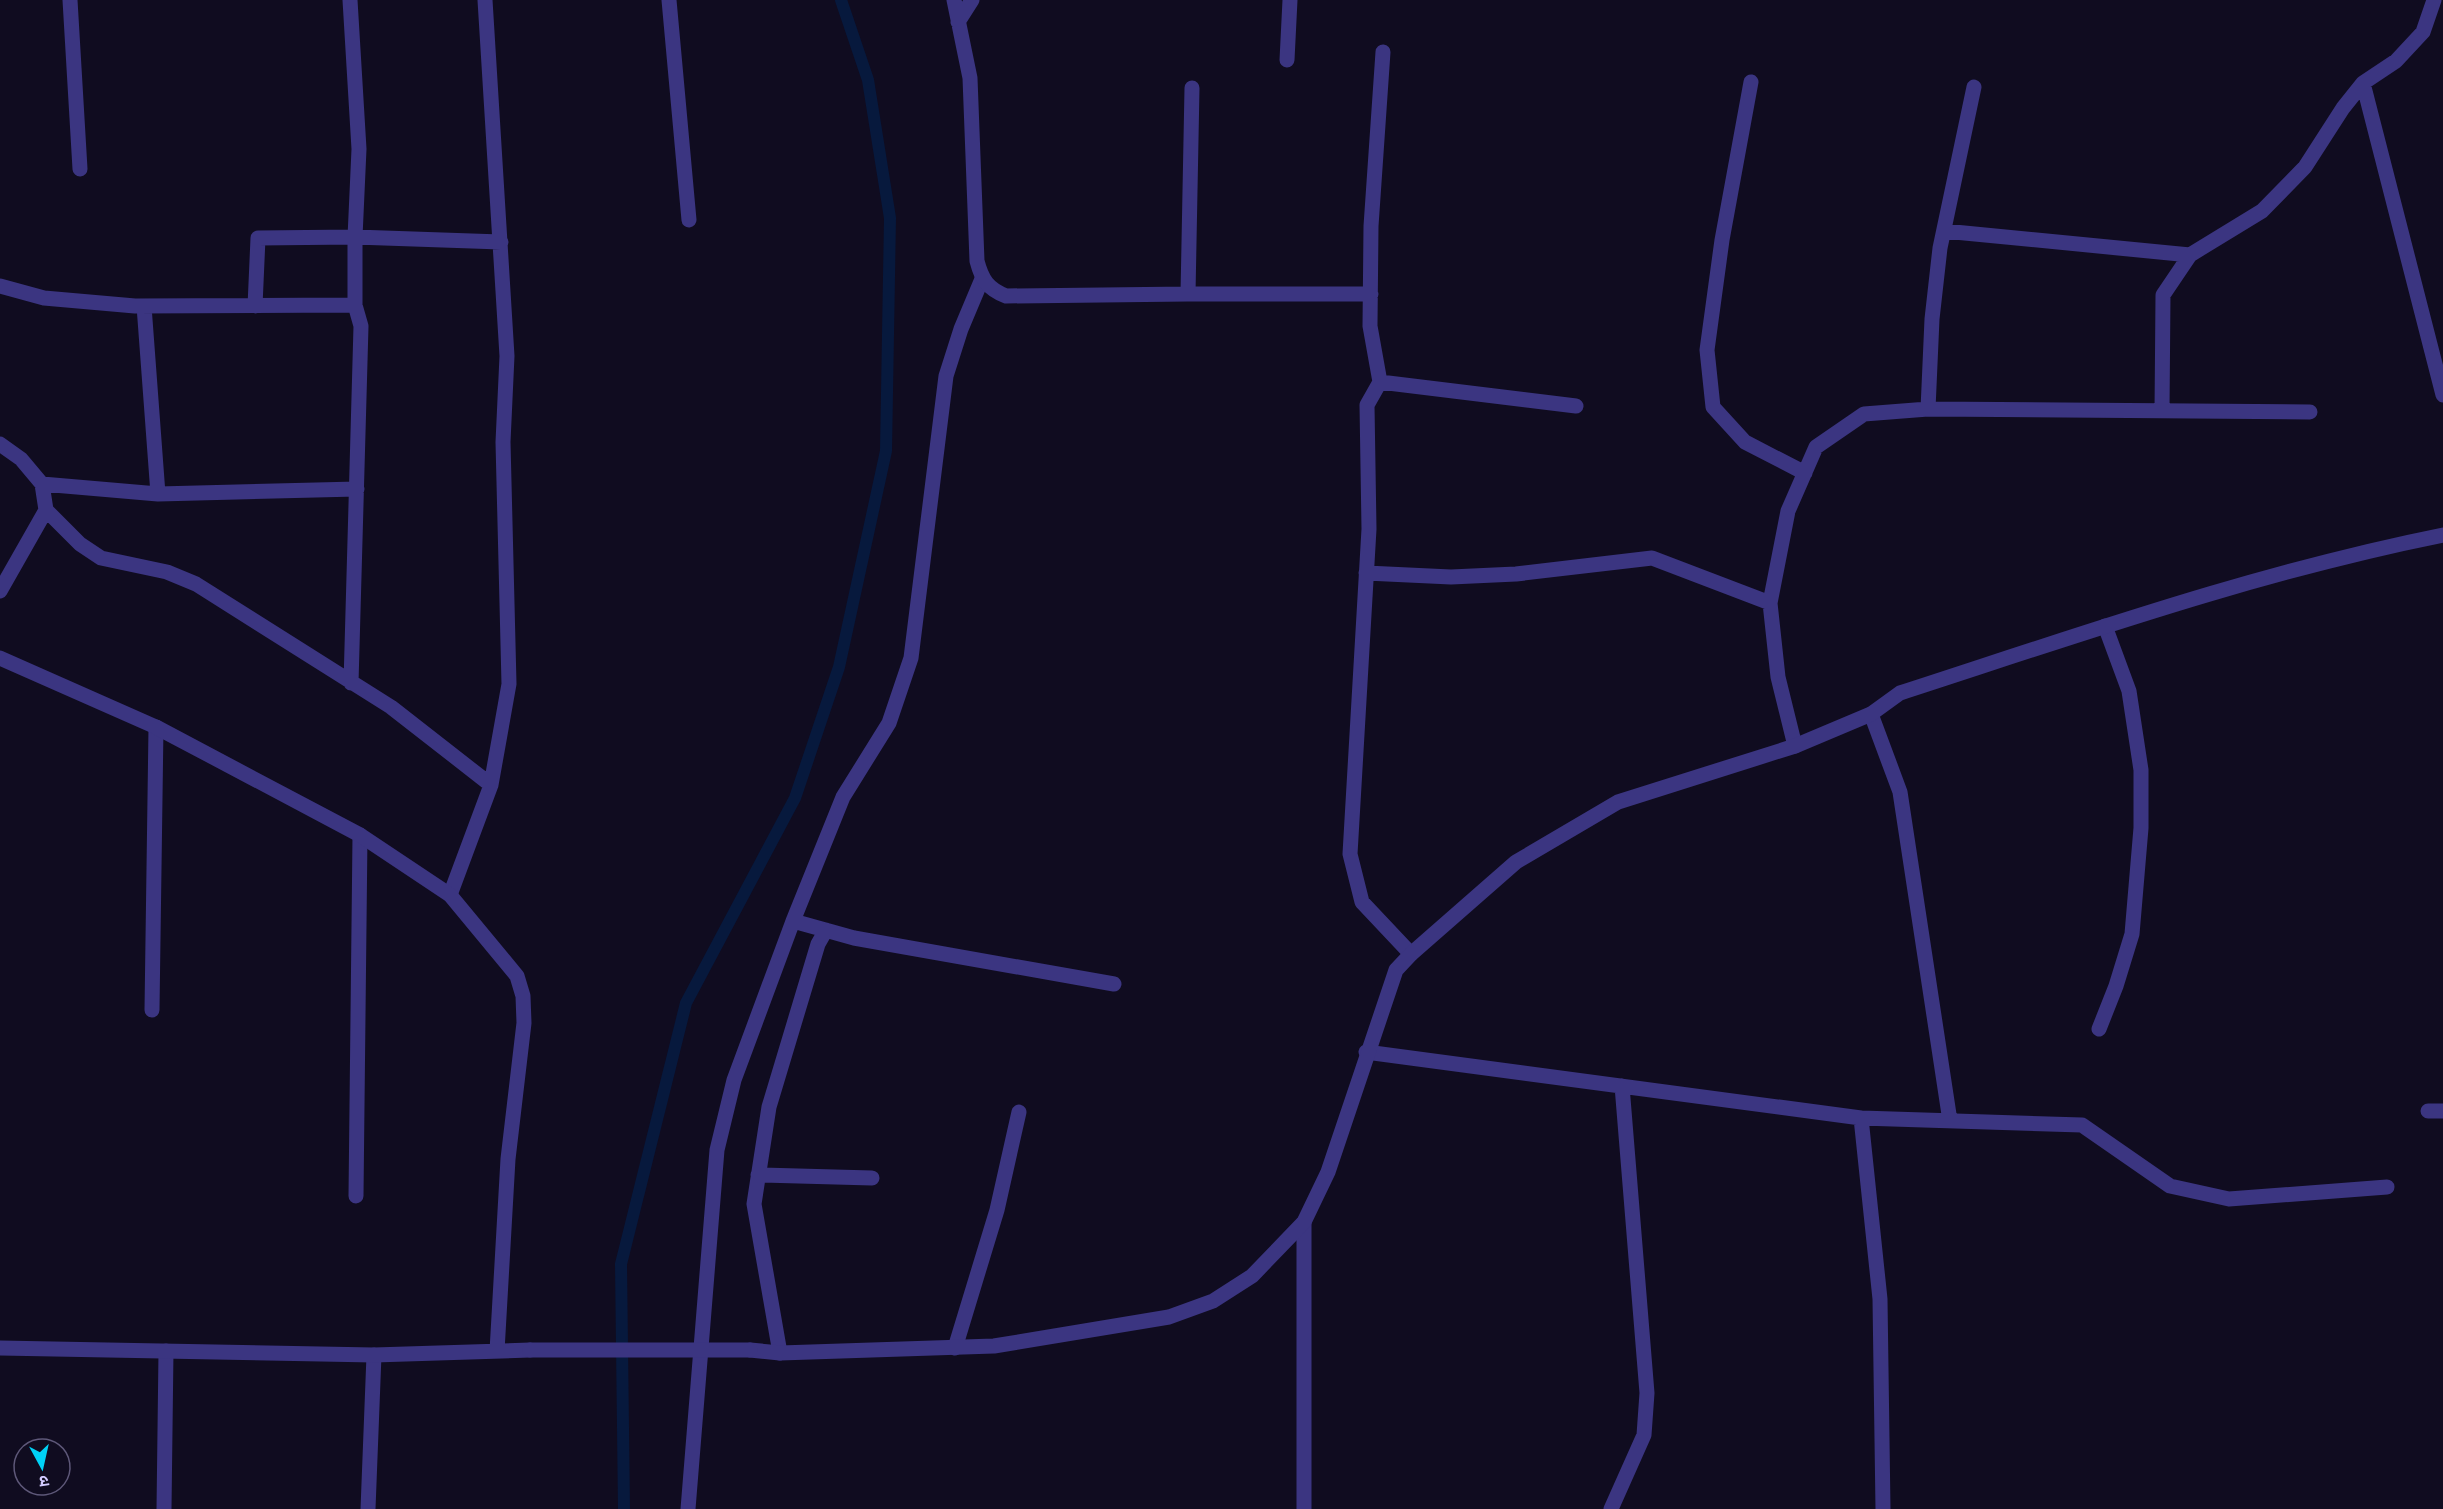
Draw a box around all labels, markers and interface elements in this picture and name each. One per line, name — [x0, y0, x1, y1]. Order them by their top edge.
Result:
north arrow — [12, 1437, 72, 1497]
text: उ — [37, 1471, 50, 1492]

